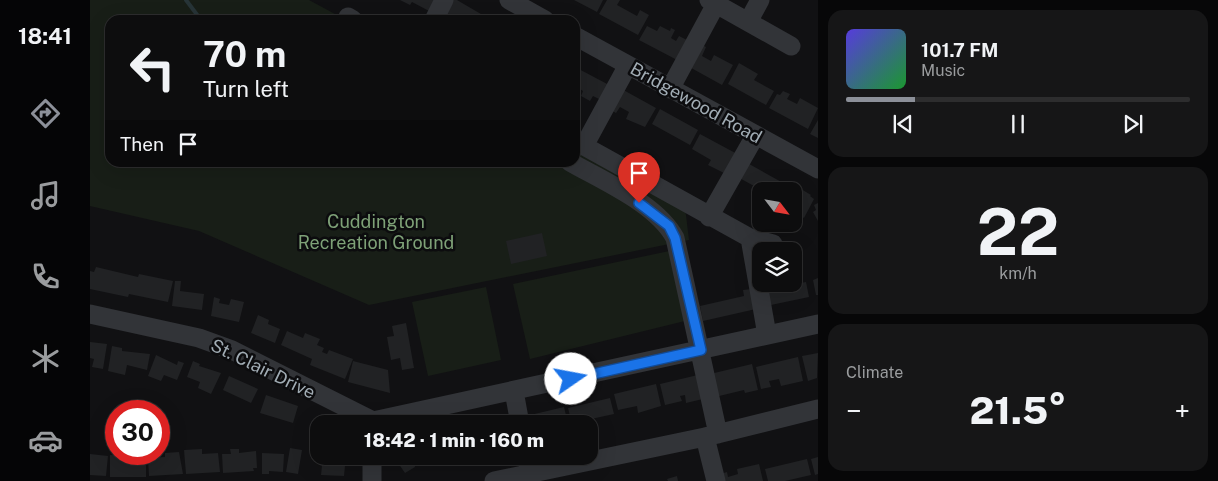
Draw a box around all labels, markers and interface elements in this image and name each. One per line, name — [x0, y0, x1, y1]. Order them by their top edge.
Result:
text: 18:41 — [18, 23, 72, 49]
text: 70 m — [203, 34, 286, 75]
icon: left — [120, 35, 185, 100]
text: 101.7 FM — [921, 39, 998, 61]
street label: Bridgewood Road — [627, 58, 766, 147]
text: Music — [921, 61, 965, 80]
text: Turn left — [203, 76, 289, 102]
icon: directions — [28, 96, 63, 131]
icon: previous — [889, 110, 917, 138]
icon: pause — [1004, 110, 1032, 138]
icon: next — [1119, 110, 1147, 138]
icon: arrive — [174, 130, 202, 158]
text: Then — [120, 133, 164, 155]
pin — [618, 152, 660, 203]
icon: arrive — [625, 159, 653, 187]
icon: music — [28, 178, 63, 213]
north arrow — [752, 182, 802, 232]
map controls — [752, 182, 802, 292]
text: 22 — [977, 193, 1059, 270]
park label: Cuddington Recreation Ground — [298, 211, 454, 253]
button: layers — [752, 242, 802, 292]
icon: phone — [28, 259, 63, 294]
text: km/h — [999, 264, 1037, 283]
street label: St. Clair Drive — [207, 334, 319, 403]
icon: climate — [28, 341, 63, 376]
position arrow — [544, 352, 596, 404]
text: Climate — [846, 363, 903, 382]
text: 21.5° — [970, 388, 1066, 433]
text: − — [846, 394, 862, 427]
text: + — [1174, 394, 1190, 427]
speed limit sign: 30 — [105, 400, 170, 465]
icon: car — [28, 423, 63, 458]
text: 18:42 · 1 min · 160 m — [364, 429, 544, 451]

